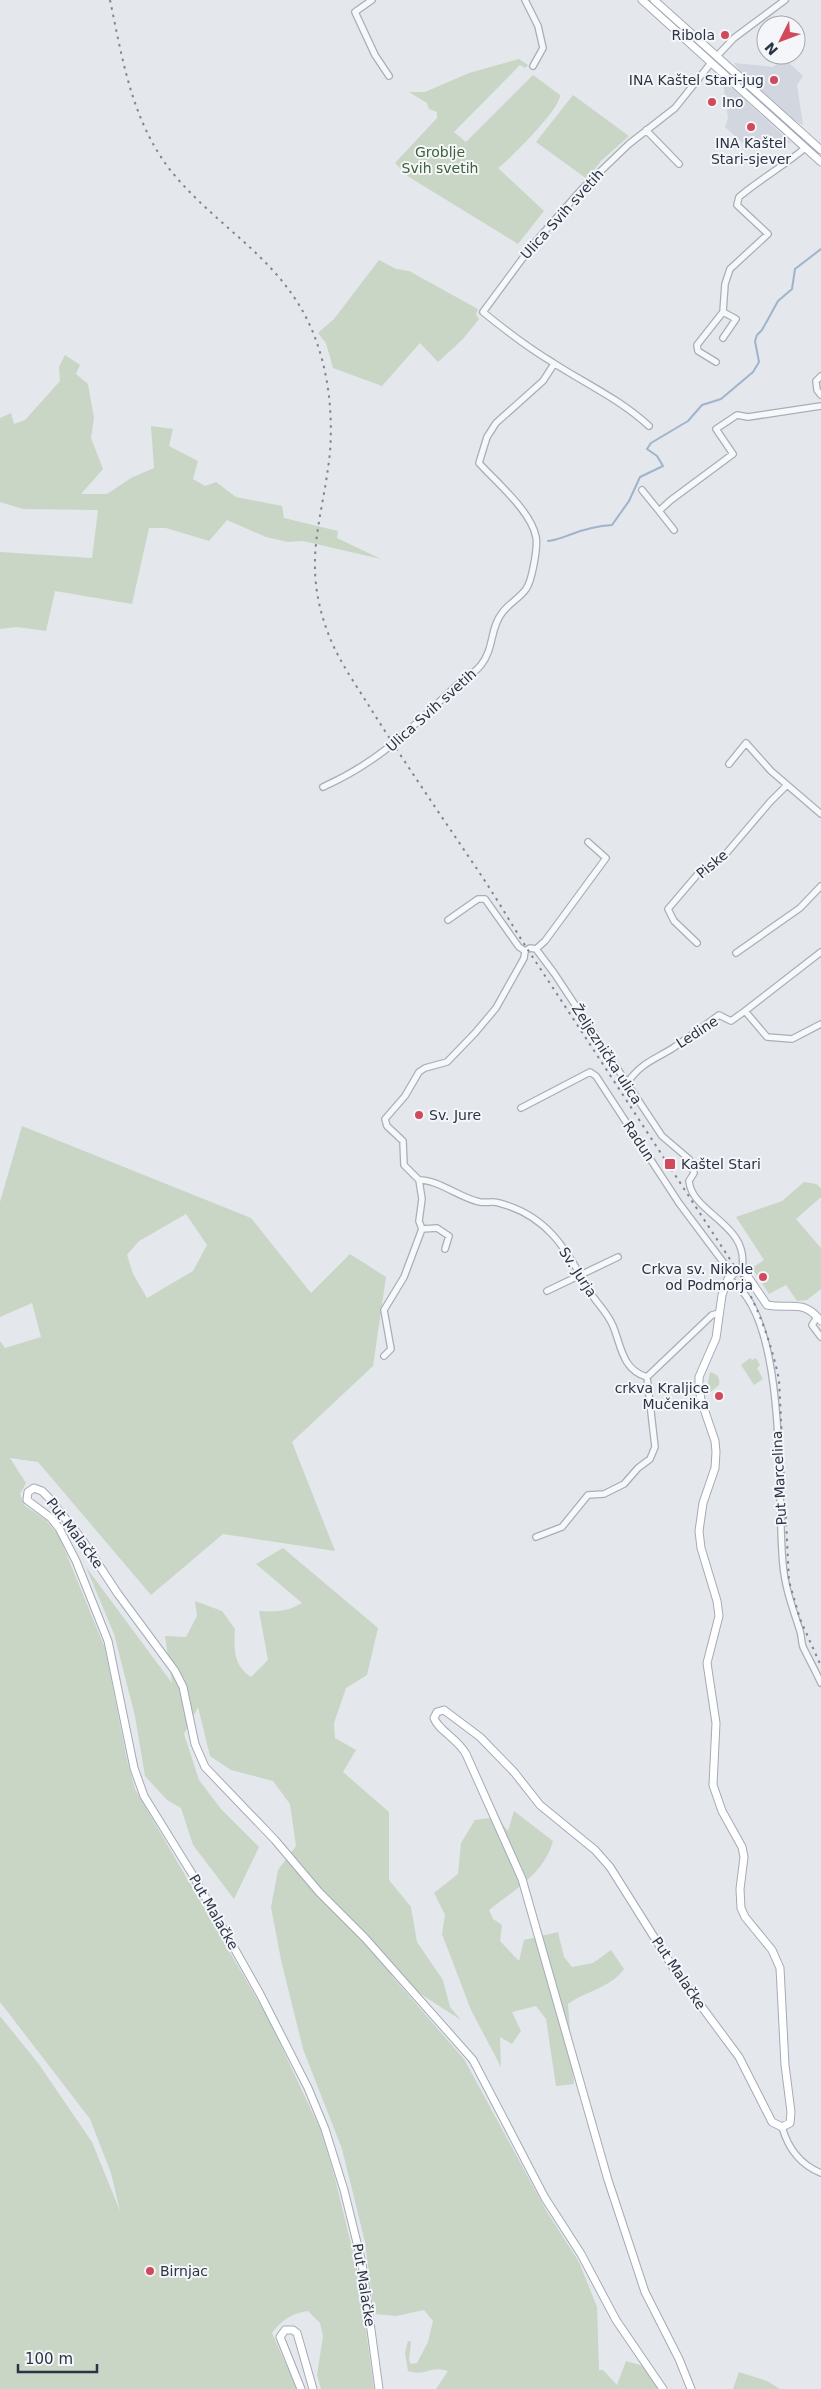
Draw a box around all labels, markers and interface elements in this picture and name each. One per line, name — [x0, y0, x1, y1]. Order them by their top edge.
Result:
north arrow — [756, 15, 806, 65]
place label: Ribola — [671, 27, 715, 43]
marker: Ribola — [719, 29, 731, 41]
text: N — [761, 39, 781, 58]
place label: INA Kaštel Stari-jug — [629, 72, 764, 88]
marker: INA Kaštel Stari-jug — [768, 74, 780, 86]
place label: Ino — [722, 94, 744, 110]
marker: Ino — [706, 96, 718, 108]
marker: INA Kaštel Stari-sjever — [745, 121, 757, 133]
place label: INA Kaštel Stari-sjever — [711, 135, 791, 167]
park label: Groblje Svih svetih — [402, 144, 478, 176]
street label: Ulica Svih svetih — [517, 166, 607, 262]
street label: Ulica Svih svetih — [383, 665, 479, 755]
street label: Piske — [693, 846, 731, 882]
street label: Željeznička ulica — [569, 1000, 646, 1107]
street label: Ledine — [673, 1013, 721, 1051]
place label: Sv. Jure — [429, 1107, 481, 1123]
marker: Sv. Jure — [413, 1109, 425, 1121]
street label: Radun — [620, 1118, 658, 1164]
place label: Kaštel Stari — [681, 1156, 761, 1172]
marker: Kaštel Stari — [663, 1157, 677, 1171]
street label: Sv. Jurja — [556, 1244, 600, 1300]
place label: Crkva sv. Nikole od Podmorja — [642, 1261, 753, 1293]
marker: Crkva sv. Nikole od Podmorja — [757, 1271, 769, 1283]
place label: crkva Kraljice Mučenika — [615, 1380, 709, 1412]
marker: crkva Kraljice Mučenika — [713, 1390, 725, 1402]
street label: Put Marcelina — [769, 1430, 789, 1526]
street label: Put Malačke — [43, 1495, 107, 1571]
street label: Put Malačke — [186, 1872, 242, 1952]
street label: Put Malačke — [649, 1934, 709, 2012]
street label: Put Malačke — [350, 2242, 378, 2328]
place label: Birnjac — [160, 2263, 208, 2279]
marker: Birnjac — [144, 2265, 156, 2277]
scale bar — [18, 2342, 96, 2374]
text: 100 m — [25, 2350, 73, 2368]

